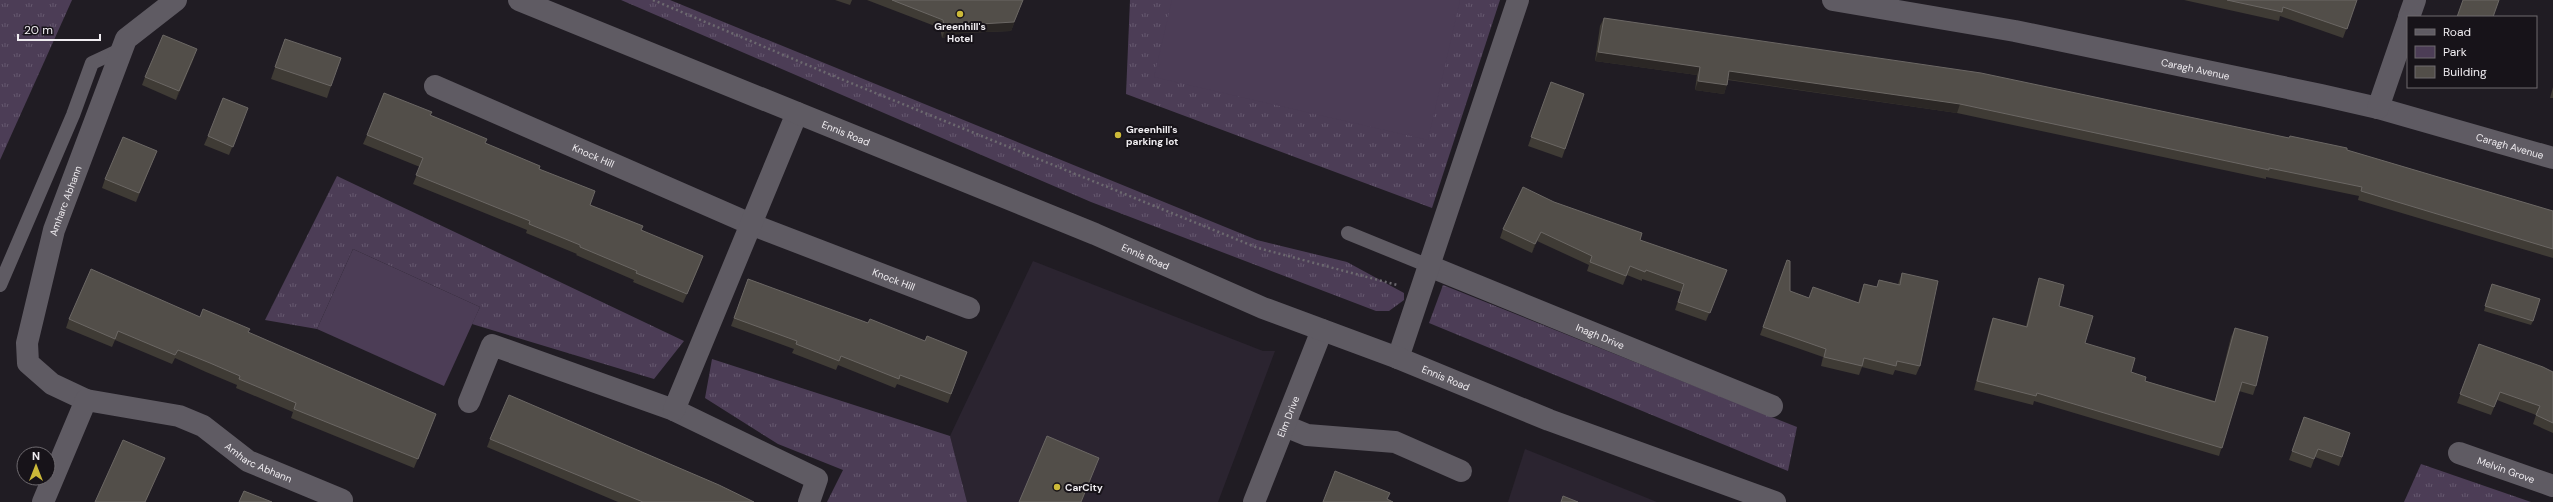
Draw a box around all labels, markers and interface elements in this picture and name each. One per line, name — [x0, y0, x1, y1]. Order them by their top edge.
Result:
marker: Greenhill's Hotel — [955, 9, 965, 19]
scale bar — [18, 16, 100, 42]
legend — [2407, 16, 2537, 88]
place label: Greenhill's Hotel — [934, 20, 986, 45]
text: 20 m — [24, 22, 53, 38]
text: Road — [2443, 24, 2471, 40]
text: Park — [2443, 44, 2467, 60]
street label: Caragh Avenue — [2160, 55, 2231, 82]
text: Building — [2443, 64, 2487, 80]
street label: Ennis Road — [820, 117, 872, 148]
place label: Greenhill's parking lot — [1126, 123, 1178, 148]
marker: Greenhill's parking lot — [1113, 130, 1123, 140]
street label: Caragh Avenue — [2475, 130, 2546, 162]
street label: Knock Hill — [570, 140, 617, 170]
street label: Amharc Abhann — [46, 163, 84, 237]
street label: Ennis Road — [1120, 240, 1171, 272]
street label: Knock Hill — [871, 265, 917, 293]
street label: Inagh Drive — [1574, 320, 1627, 352]
street label: Ennis Road — [1420, 362, 1472, 393]
street label: Elm Drive — [1274, 394, 1302, 439]
street label: Amharc Abhann — [223, 439, 294, 485]
north arrow — [16, 446, 56, 486]
text: N — [32, 449, 40, 463]
street label: Melvin Grove — [2476, 453, 2537, 486]
place label: CarCity — [1065, 481, 1103, 494]
marker: CarCity — [1052, 482, 1062, 492]

